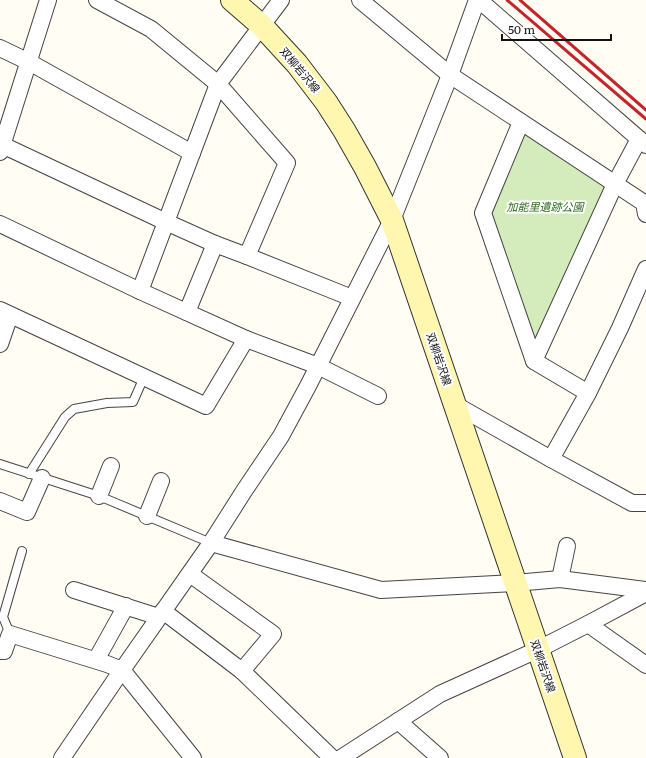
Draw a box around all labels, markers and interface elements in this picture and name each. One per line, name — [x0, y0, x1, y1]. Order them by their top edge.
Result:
scale bar — [502, 16, 611, 42]
text: 50 m — [508, 20, 535, 38]
street label: 双柳岩沢線 — [277, 43, 325, 96]
park label: 加能里遺跡公園 — [507, 198, 585, 214]
street label: 双柳岩沢線 — [423, 330, 456, 387]
street label: 双柳岩沢線 — [527, 637, 560, 694]

